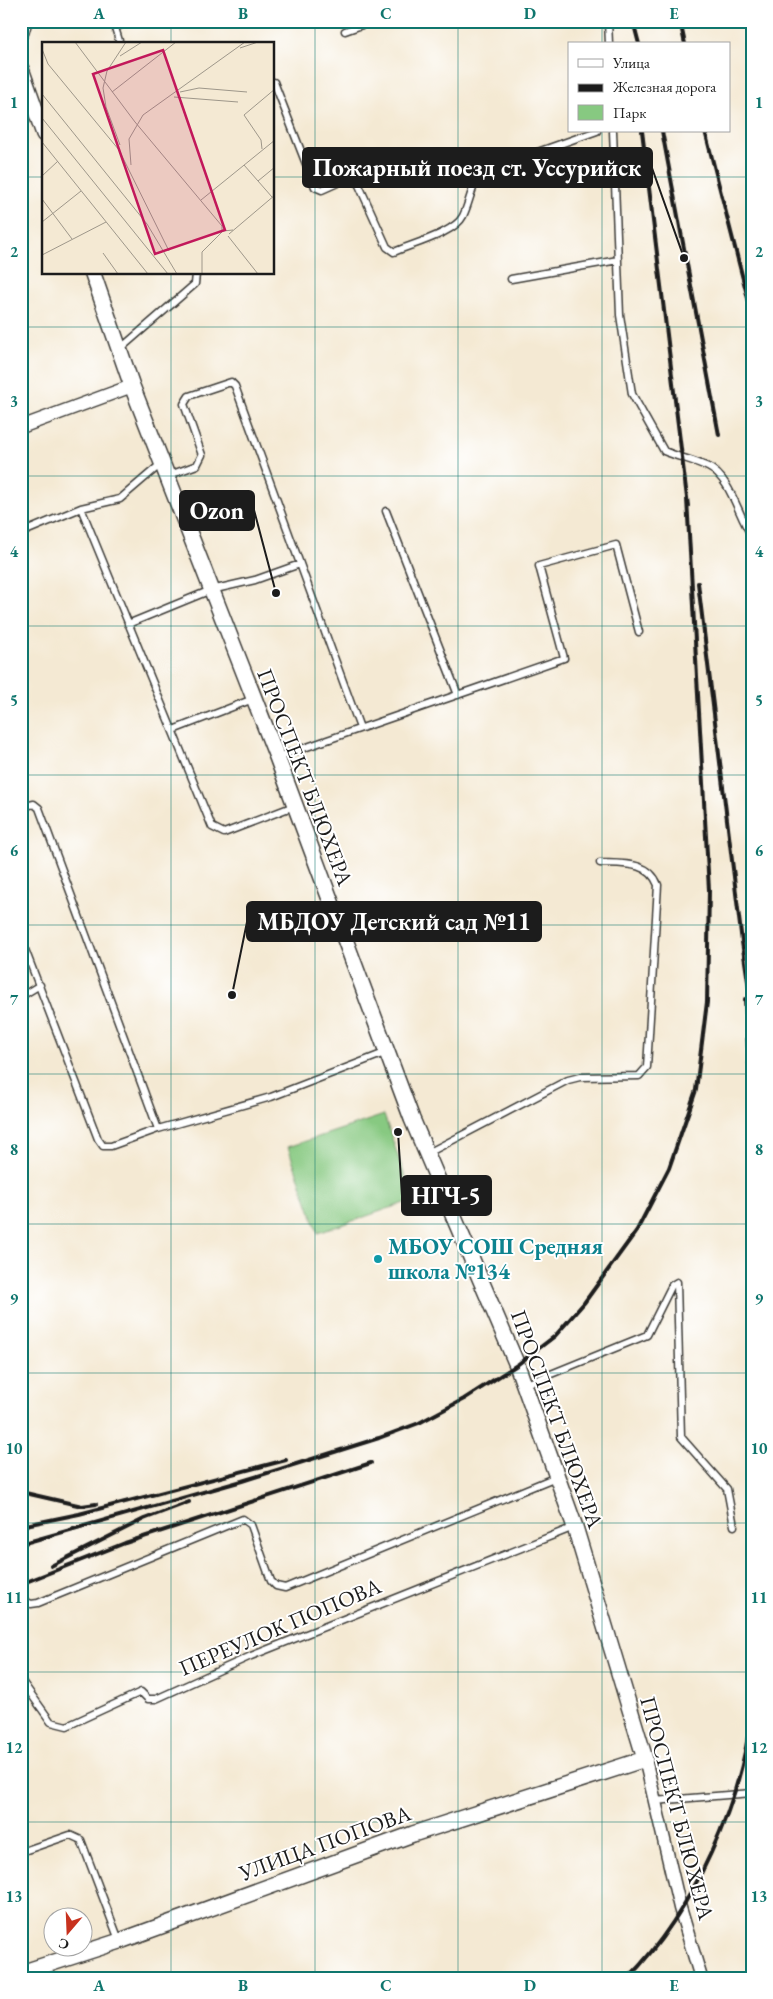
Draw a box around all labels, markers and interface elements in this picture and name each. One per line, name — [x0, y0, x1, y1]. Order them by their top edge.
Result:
text: A — [92, 3, 105, 24]
text: B — [238, 3, 248, 24]
text: C — [380, 3, 392, 24]
text: D — [524, 3, 536, 24]
text: E — [669, 3, 679, 24]
inset map — [42, 42, 275, 275]
legend — [568, 42, 730, 132]
text: Улица — [612, 53, 650, 72]
text: Железная дорога — [612, 77, 716, 96]
text: 1 — [10, 92, 18, 113]
text: 1 — [755, 92, 763, 113]
text: Парк — [613, 103, 646, 122]
callout: Пожарный поезд ст. Уссурийск — [303, 148, 652, 187]
text: Пожарный поезд ст. Уссурийск — [313, 152, 642, 184]
text: 2 — [10, 241, 19, 262]
text: 2 — [755, 241, 764, 262]
text: 3 — [10, 391, 18, 412]
text: 3 — [755, 391, 763, 412]
callout: Ozon — [180, 491, 254, 530]
text: Ozon — [190, 495, 245, 526]
text: 4 — [10, 541, 19, 562]
text: 4 — [755, 541, 764, 562]
street label: ПРОСПЕКТ БЛЮХЕРА — [250, 664, 360, 890]
text: 5 — [10, 690, 18, 711]
text: 5 — [755, 690, 763, 711]
text: 6 — [10, 840, 19, 861]
text: 6 — [755, 840, 764, 861]
callout: МБДОУ Детский сад №11 — [247, 902, 541, 941]
text: МБДОУ Детский сад №11 — [257, 906, 531, 937]
text: 7 — [10, 989, 19, 1010]
text: 7 — [755, 989, 764, 1010]
text: 8 — [10, 1139, 18, 1160]
text: 8 — [755, 1139, 763, 1160]
callout: НГЧ-5 — [402, 1176, 491, 1215]
text: НГЧ-5 — [411, 1180, 481, 1211]
place label: МБОУ СОШ Средняя школа №134 — [388, 1232, 603, 1286]
marker: МБОУ СОШ Средняя школа №134 — [372, 1253, 384, 1265]
text: 9 — [10, 1288, 19, 1309]
text: 9 — [755, 1288, 764, 1309]
street label: ПРОСПЕКТ БЛЮХЕРА — [504, 1306, 610, 1533]
text: 10 — [6, 1438, 23, 1459]
text: 10 — [751, 1438, 768, 1459]
street label: ПЕРЕУЛОК ПОПОВА — [174, 1571, 386, 1683]
text: 11 — [6, 1587, 22, 1608]
text: 11 — [751, 1587, 767, 1608]
street label: ПРОСПЕКТ БЛЮХЕРА — [633, 1693, 721, 1924]
text: 12 — [6, 1737, 23, 1758]
text: 12 — [751, 1737, 768, 1758]
street label: УЛИЦА ПОПОВА — [234, 1798, 416, 1888]
text: 13 — [6, 1886, 22, 1907]
text: 13 — [751, 1886, 767, 1907]
north arrow — [42, 1906, 92, 1956]
text: С — [56, 1934, 71, 1954]
text: A — [92, 1975, 105, 1996]
text: B — [238, 1975, 248, 1996]
text: C — [380, 1975, 392, 1996]
text: D — [524, 1975, 536, 1996]
text: E — [669, 1975, 679, 1996]

